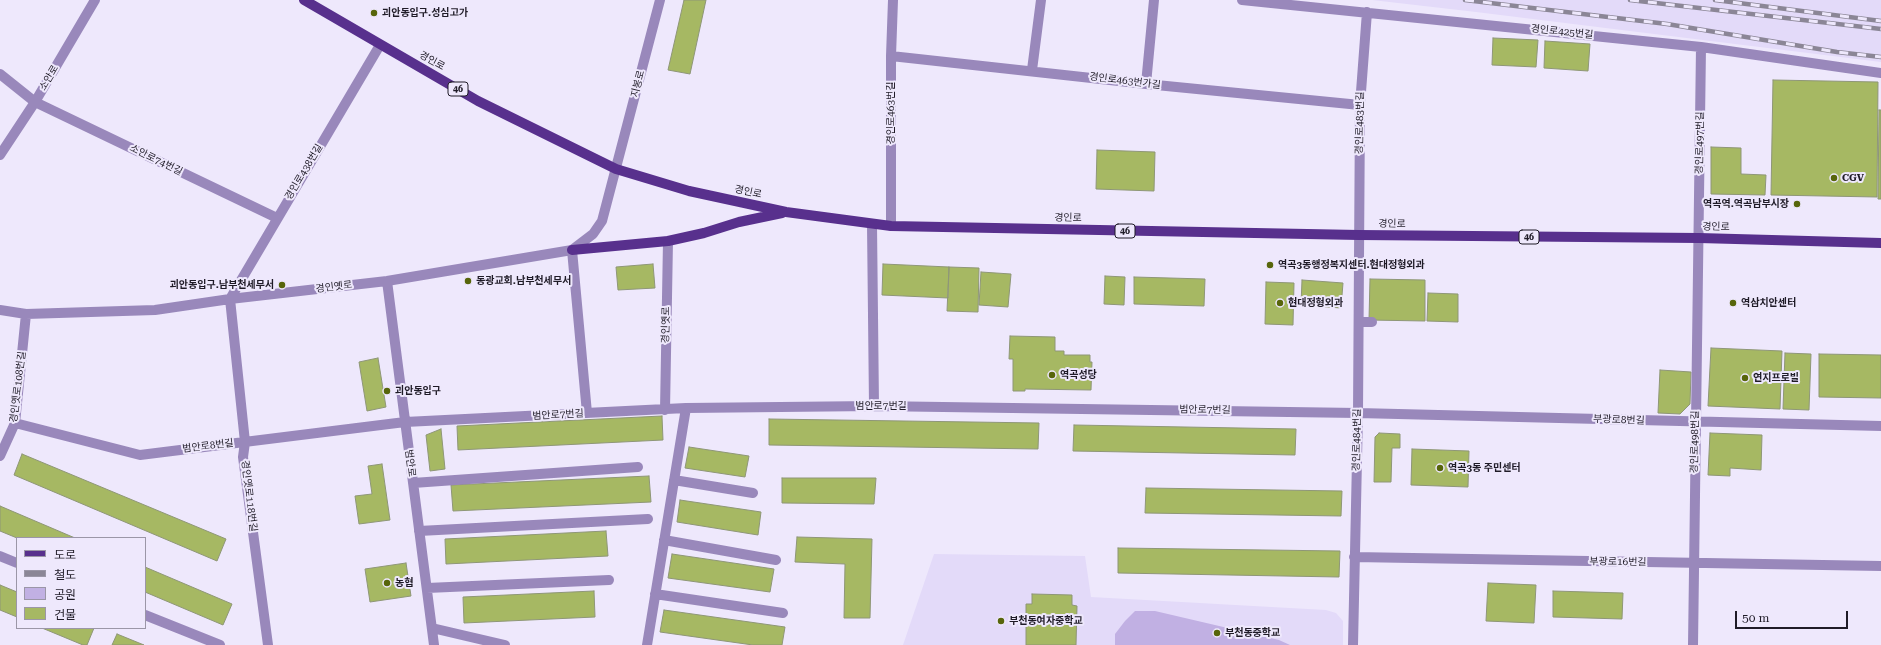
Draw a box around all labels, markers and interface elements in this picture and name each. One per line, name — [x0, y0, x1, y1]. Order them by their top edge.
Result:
place label: 괴안동입구.성심고가 — [382, 7, 468, 19]
marker: 괴안동입구.성심고가 — [369, 8, 379, 18]
street label: 경인로425번길 — [1530, 23, 1594, 41]
street label: 경인로 — [417, 49, 447, 73]
street label: 소안로 — [37, 63, 61, 93]
street label: 지봉로 — [629, 69, 647, 99]
street label: 경인로463번가길 — [1089, 71, 1161, 91]
road number: 46 — [448, 82, 468, 96]
street label: 경인로463번길 — [885, 82, 897, 144]
street label: 경인로483번길 — [1353, 92, 1367, 154]
street label: 경인로497번길 — [1693, 112, 1707, 174]
street label: 소안로74번길 — [128, 142, 184, 178]
street label: 경인로438번길 — [283, 142, 325, 202]
place label: CGV — [1842, 172, 1864, 184]
marker: CGV — [1829, 173, 1839, 183]
street label: 경인로 — [733, 183, 763, 201]
place label: 역곡역.역곡남부시장 — [1703, 198, 1789, 210]
marker: 역곡역.역곡남부시장 — [1792, 199, 1802, 209]
street label: 경인로 — [1054, 212, 1082, 224]
street label: 경인로 — [1378, 218, 1406, 230]
street label: 경인로 — [1702, 221, 1730, 233]
road number: 46 — [1115, 224, 1135, 238]
road number: 46 — [1519, 230, 1539, 244]
place label: 역곡3동행정복지센터.현대정형외과 — [1278, 259, 1425, 271]
marker: 역곡3동행정복지센터.현대정형외과 — [1265, 260, 1275, 270]
place label: 동광교회.남부천세무서 — [476, 275, 571, 287]
marker: 동광교회.남부천세무서 — [463, 276, 473, 286]
place label: 괴안동입구.남부천세무서 — [170, 279, 274, 291]
street label: 경인옛로 — [315, 279, 353, 295]
marker: 괴안동입구.남부천세무서 — [277, 280, 287, 290]
place label: 현대정형외과 — [1288, 297, 1343, 309]
place label: 역삼치안센터 — [1741, 297, 1796, 309]
marker: 현대정형외과 — [1275, 298, 1285, 308]
marker: 역삼치안센터 — [1728, 298, 1738, 308]
street label: 경인옛로 — [660, 306, 672, 344]
street label: 경인옛로108번길 — [8, 351, 28, 423]
place label: 역곡성당 — [1060, 369, 1097, 381]
marker: 역곡성당 — [1047, 370, 1057, 380]
place label: 연지프로빌 — [1753, 372, 1799, 384]
marker: 연지프로빌 — [1740, 373, 1750, 383]
place label: 괴안동입구 — [395, 385, 441, 397]
marker: 괴안동입구 — [382, 386, 392, 396]
street label: 범안로7번길 — [855, 400, 907, 412]
street label: 범안로7번길 — [1179, 404, 1231, 416]
street label: 범안로7번길 — [532, 408, 584, 422]
street label: 경인로484번길 — [1350, 409, 1364, 471]
street label: 경인로498번길 — [1688, 411, 1702, 473]
street label: 부광로8번길 — [1593, 413, 1645, 427]
street label: 범안로8번길 — [182, 437, 234, 455]
street label: 범안로 — [402, 449, 418, 477]
street label: 경인옛로118번길 — [239, 460, 259, 532]
place label: 역곡3동 주민센터 — [1448, 462, 1521, 474]
marker: 역곡3동 주민센터 — [1435, 463, 1445, 473]
legend — [16, 537, 146, 629]
text: 도로 — [54, 548, 76, 562]
street label: 부광로16번길 — [1589, 556, 1647, 568]
text: 철도 — [54, 568, 76, 582]
place label: 농협 — [395, 577, 413, 589]
marker: 농협 — [382, 578, 392, 588]
text: 공원 — [54, 588, 76, 602]
scale bar — [1737, 603, 1850, 629]
text: 건물 — [54, 608, 76, 622]
text: 50 m — [1742, 611, 1769, 625]
place label: 부천동여자중학교 — [1009, 615, 1083, 627]
marker: 부천동여자중학교 — [996, 616, 1006, 626]
place label: 부천동중학교 — [1225, 627, 1280, 639]
marker: 부천동중학교 — [1212, 628, 1222, 638]

